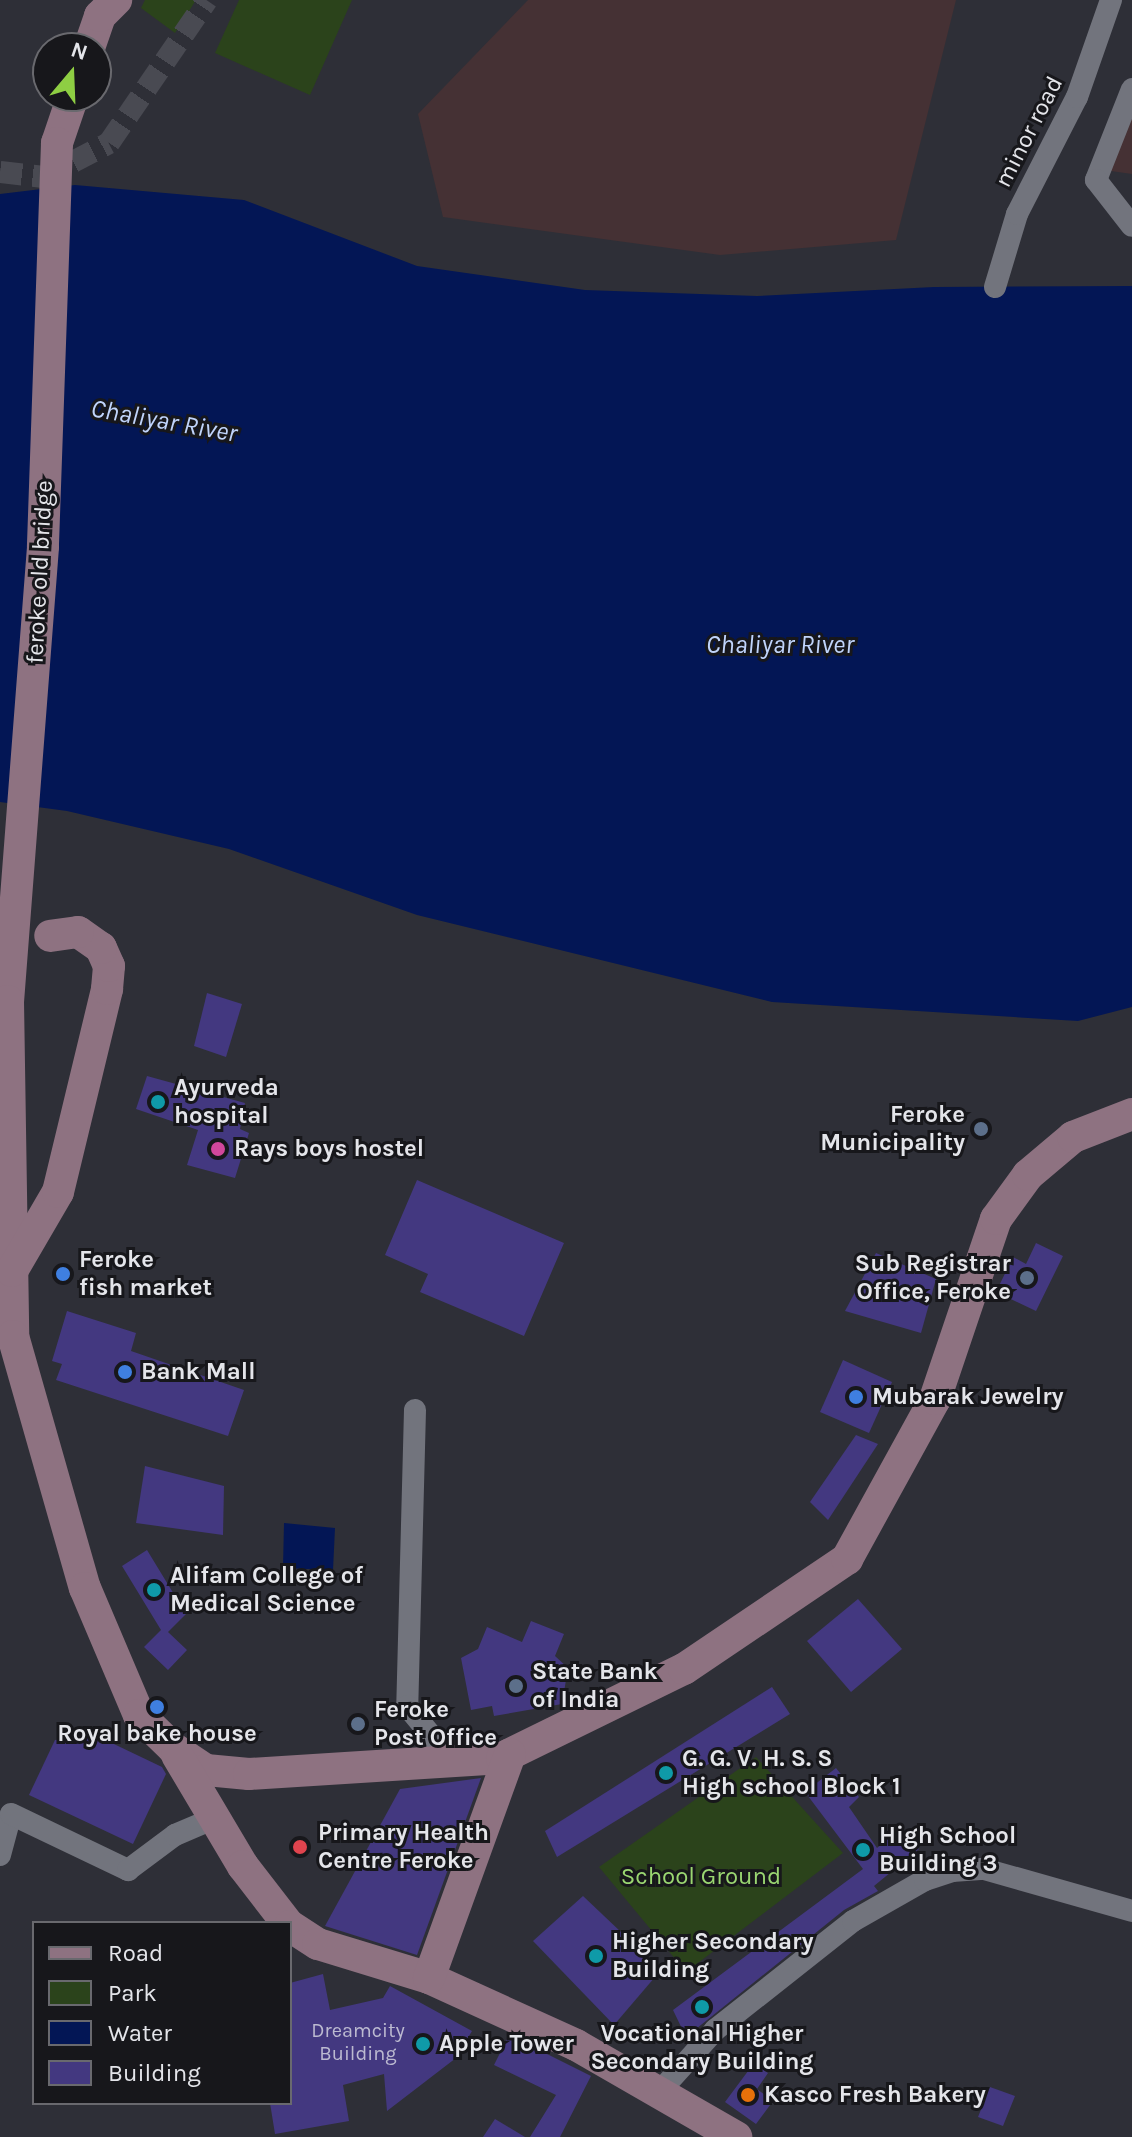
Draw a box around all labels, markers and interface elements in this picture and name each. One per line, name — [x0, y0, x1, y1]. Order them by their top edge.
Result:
north arrow — [32, 32, 112, 112]
text: N — [67, 36, 91, 66]
street label: minor road — [989, 72, 1069, 192]
water label: Chaliyar River — [88, 393, 240, 449]
street label: feroke old bridge — [21, 479, 59, 665]
water label: Chaliyar River — [706, 629, 854, 661]
place label: Ayurveda hospital — [174, 1074, 279, 1130]
marker: Ayurveda hospital — [149, 1093, 167, 1111]
place label: Feroke Municipality — [820, 1101, 965, 1157]
marker: Feroke Municipality — [972, 1120, 990, 1138]
place label: Rays boys hostel — [234, 1135, 424, 1163]
marker: Rays boys hostel — [209, 1140, 227, 1158]
place label: Feroke fish market — [79, 1246, 212, 1302]
place label: Sub Registrar Office, Feroke — [855, 1250, 1011, 1306]
marker: Feroke fish market — [54, 1265, 72, 1283]
marker: Sub Registrar Office, Feroke — [1018, 1269, 1036, 1287]
place label: Bank Mall — [141, 1358, 255, 1386]
marker: Bank Mall — [116, 1363, 134, 1381]
place label: Mubarak Jewelry — [872, 1383, 1064, 1411]
marker: Mubarak Jewelry — [847, 1388, 865, 1406]
place label: Alifam College of Medical Science — [170, 1562, 363, 1618]
marker: Alifam College of Medical Science — [145, 1581, 163, 1599]
place label: State Bank of India — [532, 1658, 658, 1714]
marker: State Bank of India — [507, 1677, 525, 1695]
place label: Feroke Post Office — [374, 1696, 497, 1752]
marker: Royal bake house — [148, 1698, 166, 1716]
marker: Feroke Post Office — [349, 1715, 367, 1733]
place label: Royal bake house — [57, 1720, 257, 1748]
place label: G. G. V. H. S. S High school Block 1 — [682, 1745, 901, 1801]
marker: G. G. V. H. S. S High school Block 1 — [657, 1764, 675, 1782]
place label: Primary Health Centre Feroke — [318, 1819, 489, 1875]
place label: High School Building 3 — [879, 1822, 1016, 1878]
marker: Primary Health Centre Feroke — [289, 1836, 311, 1858]
marker: High School Building 3 — [854, 1841, 872, 1859]
park label: School Ground — [621, 1863, 781, 1891]
legend — [32, 1921, 292, 2105]
place label: Higher Secondary Building — [612, 1928, 813, 1984]
text: Road — [108, 1939, 163, 1967]
marker: Higher Secondary Building — [587, 1947, 605, 1965]
text: Park — [108, 1979, 157, 2007]
marker: Vocational Higher Secondary Building — [693, 1998, 711, 2016]
house number: Dreamcity Building — [311, 2018, 405, 2065]
text: Water — [108, 2019, 172, 2047]
place label: Vocational Higher Secondary Building — [591, 2020, 813, 2076]
place label: Apple Tower — [439, 2030, 574, 2058]
marker: Apple Tower — [414, 2035, 432, 2053]
text: Building — [108, 2059, 201, 2087]
place label: Kasco Fresh Bakery — [764, 2081, 986, 2109]
marker: Kasco Fresh Bakery — [739, 2086, 757, 2104]

